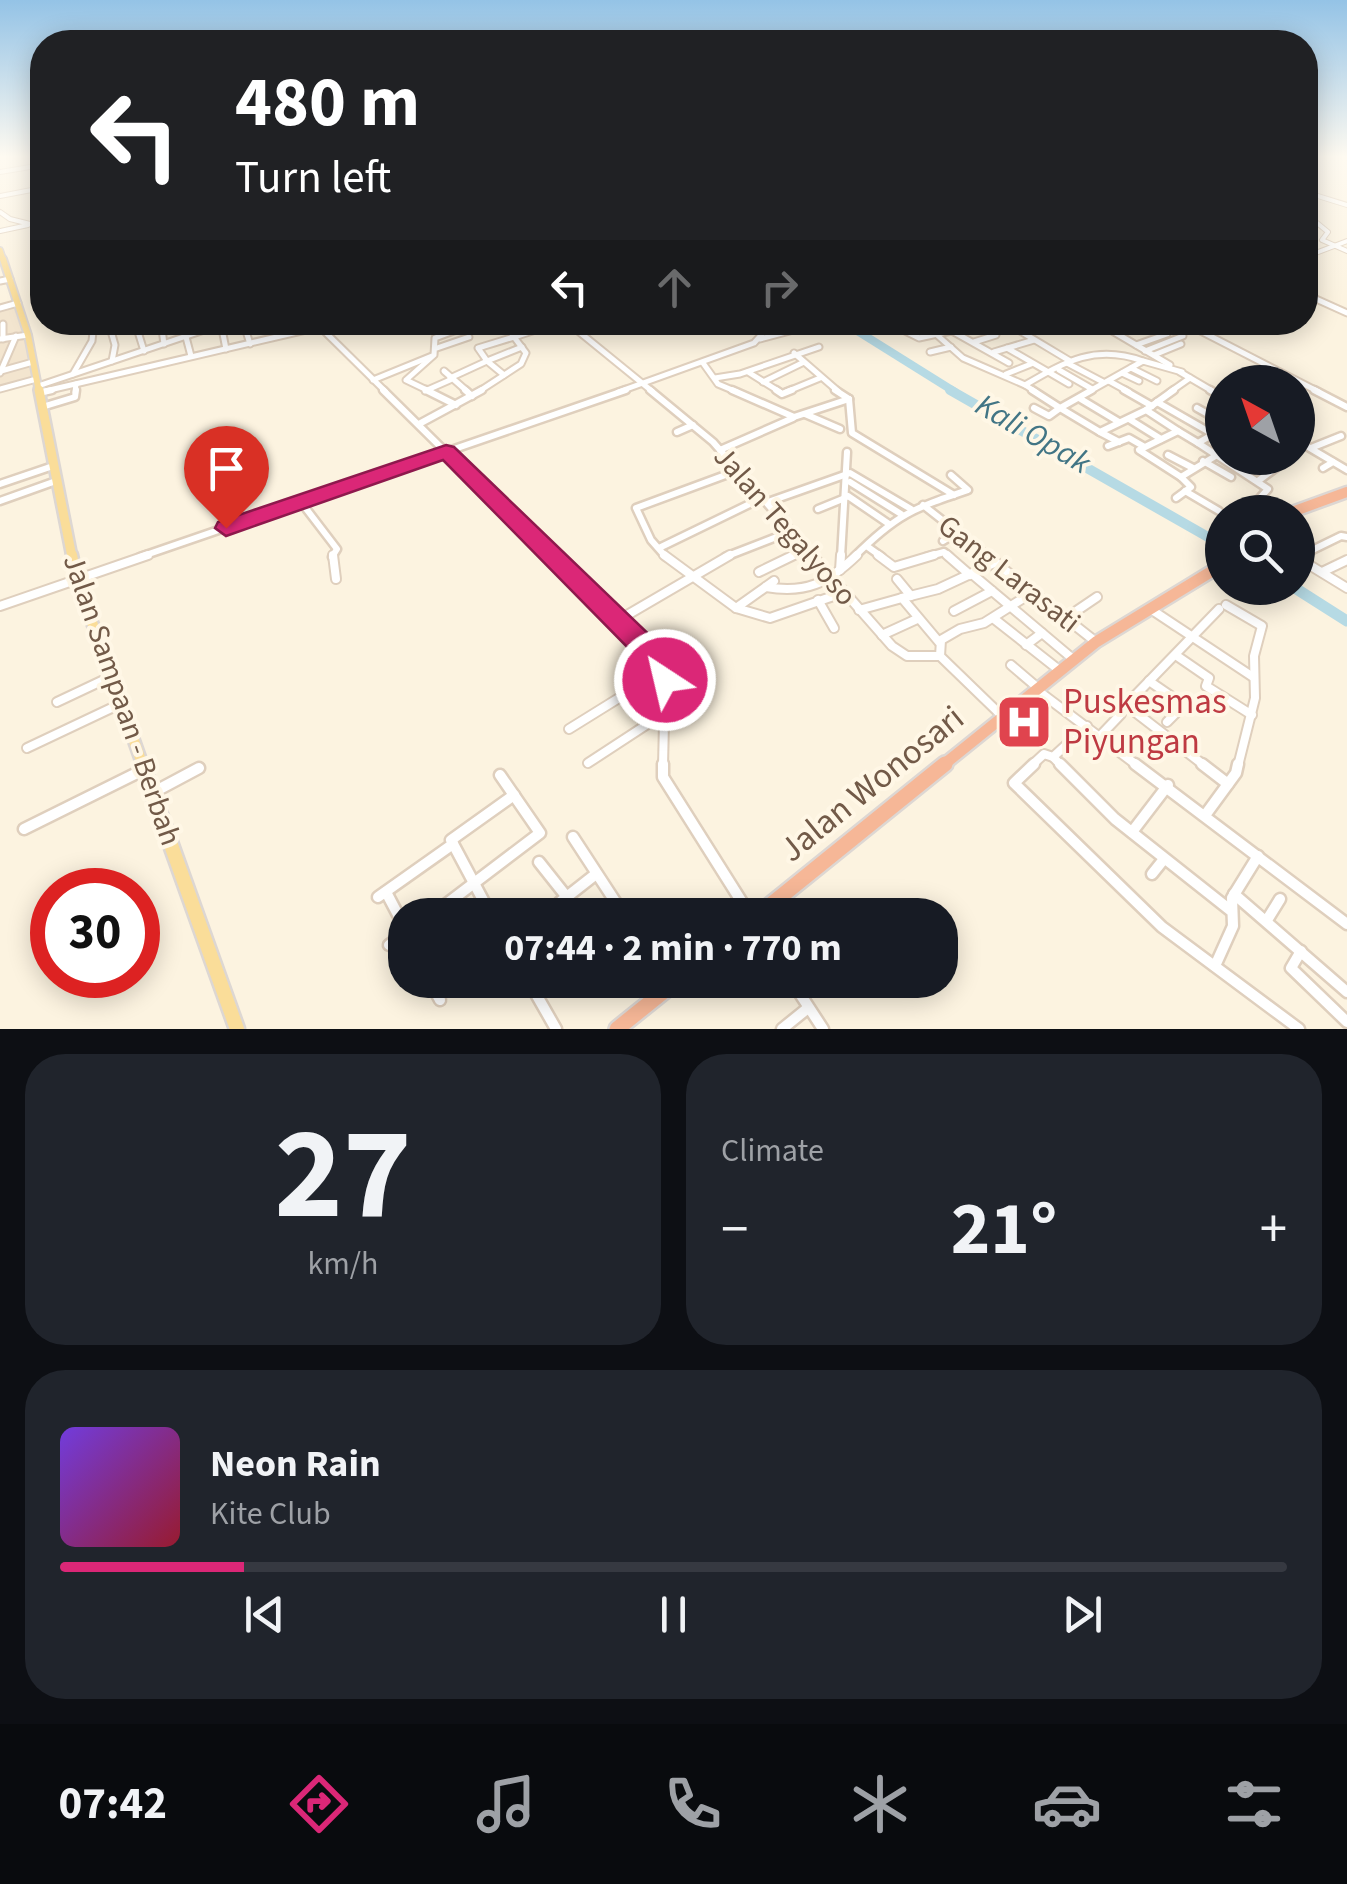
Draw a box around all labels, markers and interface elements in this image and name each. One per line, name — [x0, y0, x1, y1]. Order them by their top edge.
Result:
text: 480 m — [235, 53, 420, 153]
icon: left — [70, 70, 200, 200]
text: Turn left — [235, 146, 391, 210]
icon: left — [542, 260, 597, 315]
icon: ahead — [647, 260, 702, 315]
icon: right — [752, 260, 807, 315]
north arrow — [1205, 365, 1315, 475]
map controls — [1205, 365, 1315, 605]
water label: Kali Opak — [967, 382, 1100, 486]
pin — [184, 426, 269, 529]
street label: Jalan Tegalyoso — [703, 437, 867, 615]
icon: arrive — [199, 441, 254, 496]
button: search — [1205, 495, 1315, 605]
street label: Gang Larasati — [929, 505, 1089, 643]
street label: Jalan Sampaan - Berbah — [52, 549, 192, 851]
position arrow — [613, 628, 717, 732]
place label: Puskesmas Piyungan — [1063, 677, 1227, 767]
hospital icon: Puskesmas Piyungan — [994, 692, 1054, 752]
street label: Jalan Wonosari — [769, 694, 975, 874]
speed limit sign: 30 — [30, 868, 160, 998]
text: 07:44 · 2 min · 770 m — [504, 921, 842, 975]
text: 27 — [274, 1083, 412, 1268]
text: Climate — [721, 1128, 824, 1174]
text: 21° — [951, 1176, 1057, 1283]
text: − — [721, 1191, 748, 1269]
text: + — [1260, 1191, 1287, 1269]
text: km/h — [308, 1241, 378, 1287]
text: Neon Rain — [210, 1437, 381, 1491]
text: Kite Club — [210, 1491, 331, 1537]
icon: previous — [237, 1587, 292, 1642]
icon: pause — [646, 1587, 701, 1642]
icon: next — [1055, 1587, 1110, 1642]
icon: directions — [284, 1769, 354, 1839]
icon: music — [471, 1769, 541, 1839]
icon: phone — [658, 1769, 728, 1839]
icon: climate — [845, 1769, 915, 1839]
icon: car — [1032, 1769, 1102, 1839]
icon: filters — [1219, 1769, 1289, 1839]
text: 07:42 — [58, 1772, 167, 1836]

